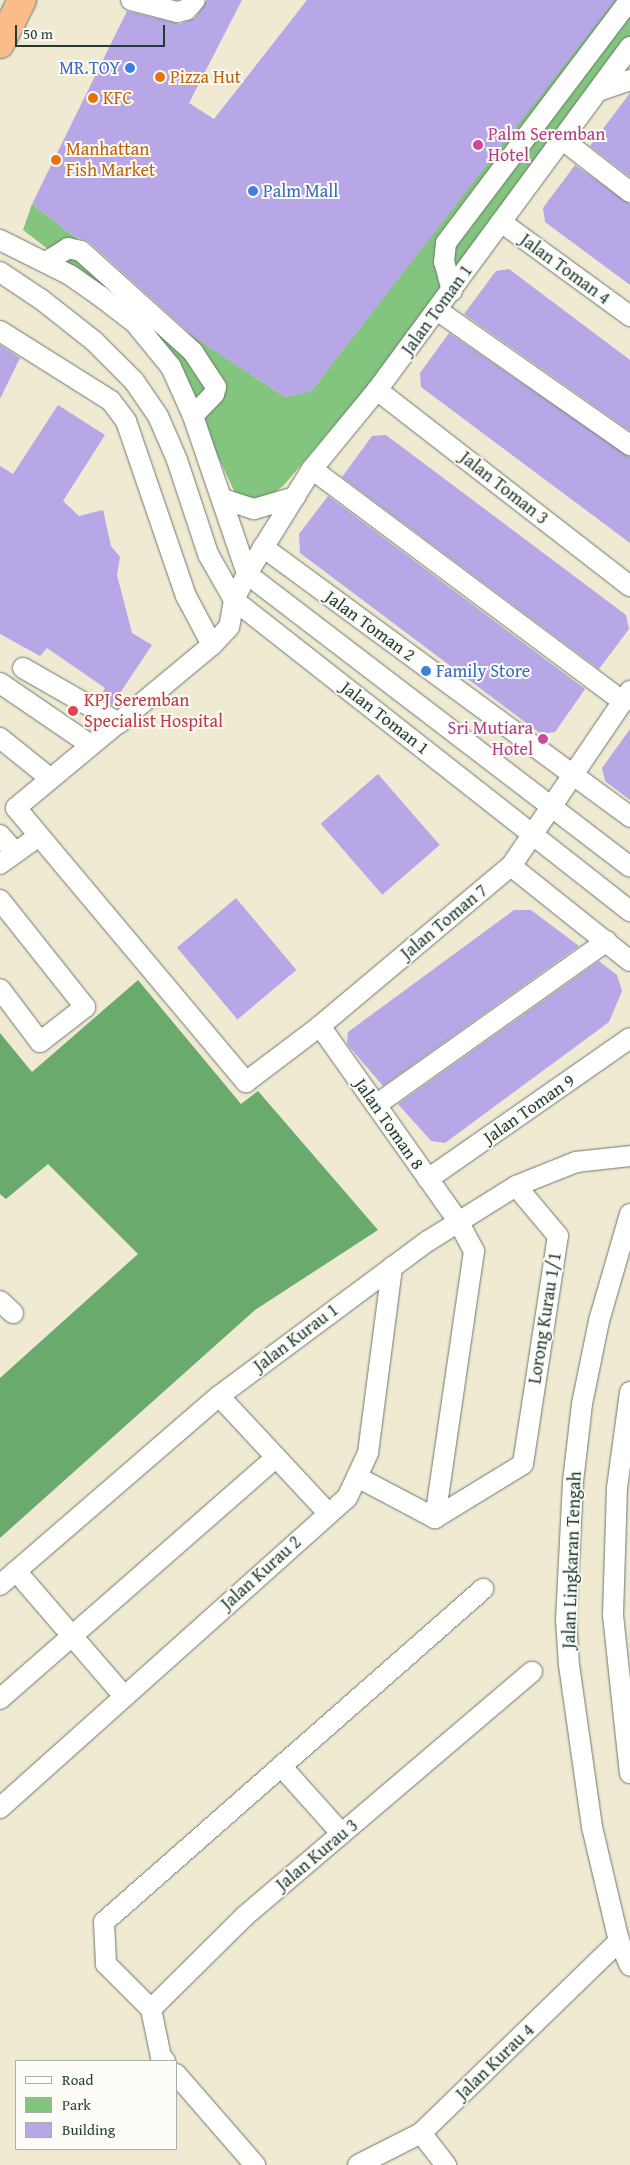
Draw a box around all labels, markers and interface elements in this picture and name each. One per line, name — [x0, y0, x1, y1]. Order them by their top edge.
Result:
scale bar — [18, 15, 168, 47]
text: 50 m — [23, 23, 53, 44]
place label: MR.TOY — [59, 57, 120, 79]
marker: MR.TOY — [124, 62, 136, 74]
place label: Pizza Hut — [170, 66, 241, 88]
marker: Pizza Hut — [154, 71, 166, 83]
place label: KFC — [103, 87, 132, 109]
marker: KFC — [87, 92, 99, 104]
place label: Palm Seremban Hotel — [488, 124, 605, 166]
place label: Manhattan Fish Market — [66, 139, 155, 182]
marker: Palm Seremban Hotel — [472, 139, 484, 151]
marker: Manhattan Fish Market — [50, 154, 62, 166]
place label: Palm Mall — [263, 180, 338, 202]
marker: Palm Mall — [247, 185, 259, 197]
street label: Jalan Toman 4 — [516, 229, 614, 309]
street label: Jalan Toman 1 — [397, 261, 477, 359]
street label: Jalan Toman 3 — [455, 447, 553, 529]
street label: Jalan Toman 2 — [321, 586, 419, 666]
place label: Family Store — [436, 660, 530, 682]
marker: Family Store — [420, 665, 432, 677]
street label: Jalan Toman 1 — [336, 677, 434, 759]
place label: KPJ Seremban Specialist Hospital — [84, 690, 223, 732]
marker: KPJ Seremban Specialist Hospital — [66, 704, 80, 718]
place label: Sri Mutiara Hotel — [448, 718, 533, 761]
marker: Sri Mutiara Hotel — [537, 733, 549, 745]
street label: Jalan Toman 7 — [396, 880, 492, 964]
street label: Jalan Toman 9 — [479, 1070, 579, 1148]
street label: Jalan Toman 8 — [350, 1074, 428, 1174]
street label: Lorong Kurau 1/1 — [524, 1251, 566, 1385]
street label: Jalan Kurau 1 — [249, 1299, 343, 1377]
street label: Jalan Lingkaran Tengah — [558, 1471, 586, 1649]
street label: Jalan Kurau 2 — [216, 1531, 306, 1615]
street label: Jalan Kurau 3 — [272, 1814, 362, 1896]
street label: Jalan Kurau 4 — [451, 2019, 539, 2105]
legend — [15, 2060, 178, 2150]
text: Road — [62, 2069, 93, 2090]
text: Park — [62, 2094, 91, 2115]
text: Building — [62, 2119, 115, 2140]

